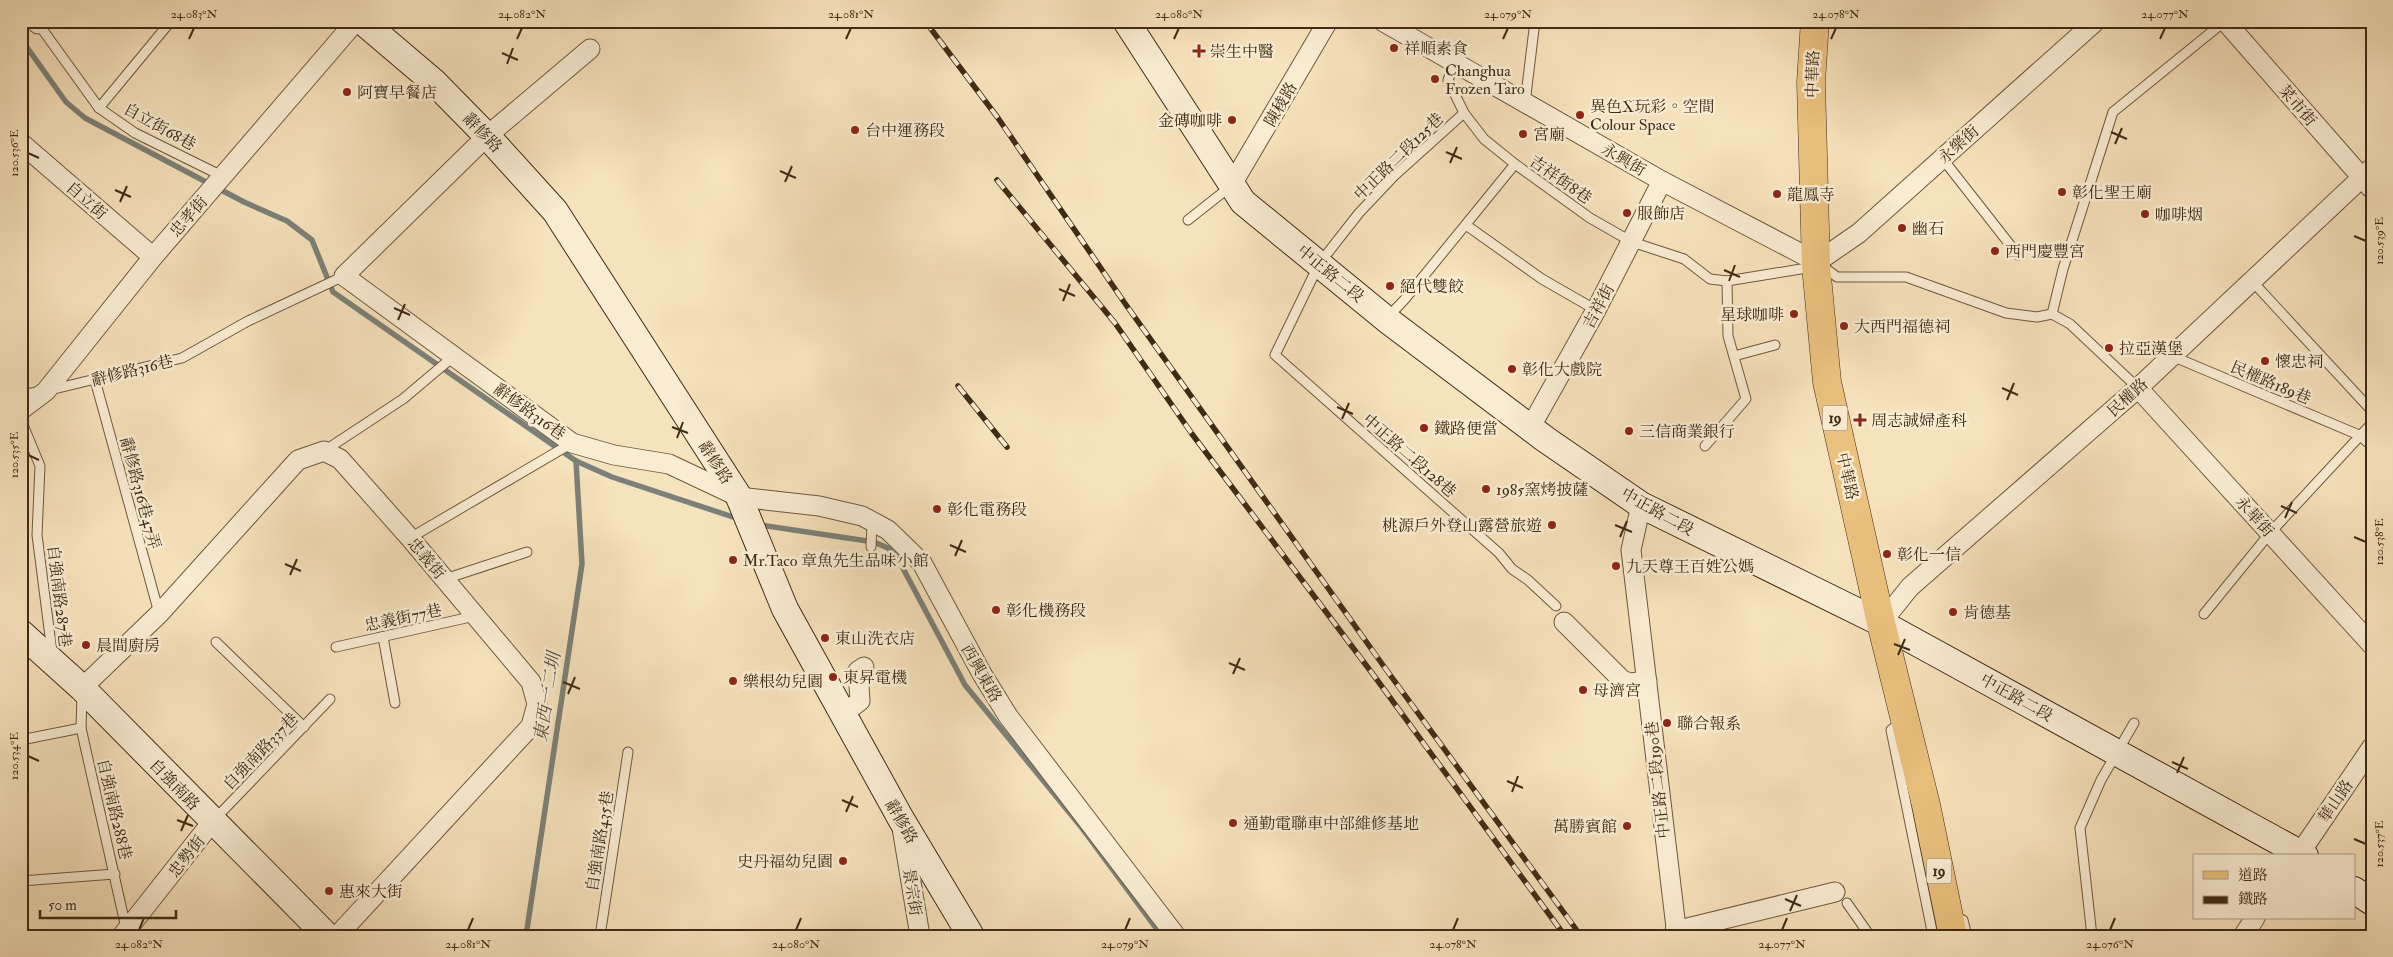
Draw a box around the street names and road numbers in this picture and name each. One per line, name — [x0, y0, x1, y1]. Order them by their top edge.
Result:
street label: 中華路 — [1802, 50, 1824, 98]
street label: 陳稜路 — [1260, 79, 1302, 130]
street label: 菜市街 — [2274, 81, 2321, 130]
street label: 自立街68巷 — [120, 99, 199, 155]
street label: 辭修路 — [458, 108, 506, 157]
street label: 中正路二段125巷 — [1350, 109, 1448, 204]
street label: 永樂街 — [1934, 121, 1983, 168]
street label: 永興街 — [1598, 139, 1649, 181]
street label: 吉祥街8巷 — [1525, 151, 1595, 209]
street label: 自立街 — [62, 177, 111, 224]
street label: 忠孝街 — [165, 192, 212, 241]
street label: 中正路二段 — [1293, 241, 1368, 307]
street label: 吉祥街 — [1579, 281, 1619, 332]
street label: 辭修路316巷 — [89, 351, 175, 391]
street label: 民權路189巷 — [2227, 357, 2314, 409]
street label: 民權路 — [2103, 374, 2152, 421]
street label: 辭修路316巷 — [490, 379, 569, 445]
road number: 19 — [1822, 406, 1848, 430]
street label: 中正路二段128巷 — [1359, 410, 1460, 502]
street label: 辭修路316巷47弄 — [115, 435, 165, 552]
street label: 辭修路 — [694, 437, 737, 488]
street label: 中華路 — [1832, 451, 1862, 502]
street label: 中正路二段 — [1618, 484, 1697, 540]
street label: 永華街 — [2231, 492, 2278, 541]
street label: 忠義街 — [403, 534, 449, 583]
street label: 自強南路287巷 — [43, 544, 75, 648]
street label: 忠義街77巷 — [363, 600, 444, 636]
street label: 西興東路 — [956, 641, 1006, 706]
street label: 中正路二段 — [1977, 670, 2056, 726]
street label: 自強南路337巷 — [219, 709, 303, 794]
street label: 中正路二段190巷 — [1642, 720, 1674, 840]
street label: 自強南路 — [145, 755, 204, 815]
street label: 自強南路288巷 — [93, 757, 135, 862]
street label: 華山路 — [2314, 776, 2358, 827]
street label: 自強南路435巷 — [582, 789, 618, 893]
street label: 辭修路 — [880, 796, 922, 847]
street label: 忠勢街 — [164, 832, 209, 882]
road number: 19 — [1926, 858, 1952, 884]
street label: 景宗街 — [898, 867, 926, 917]

